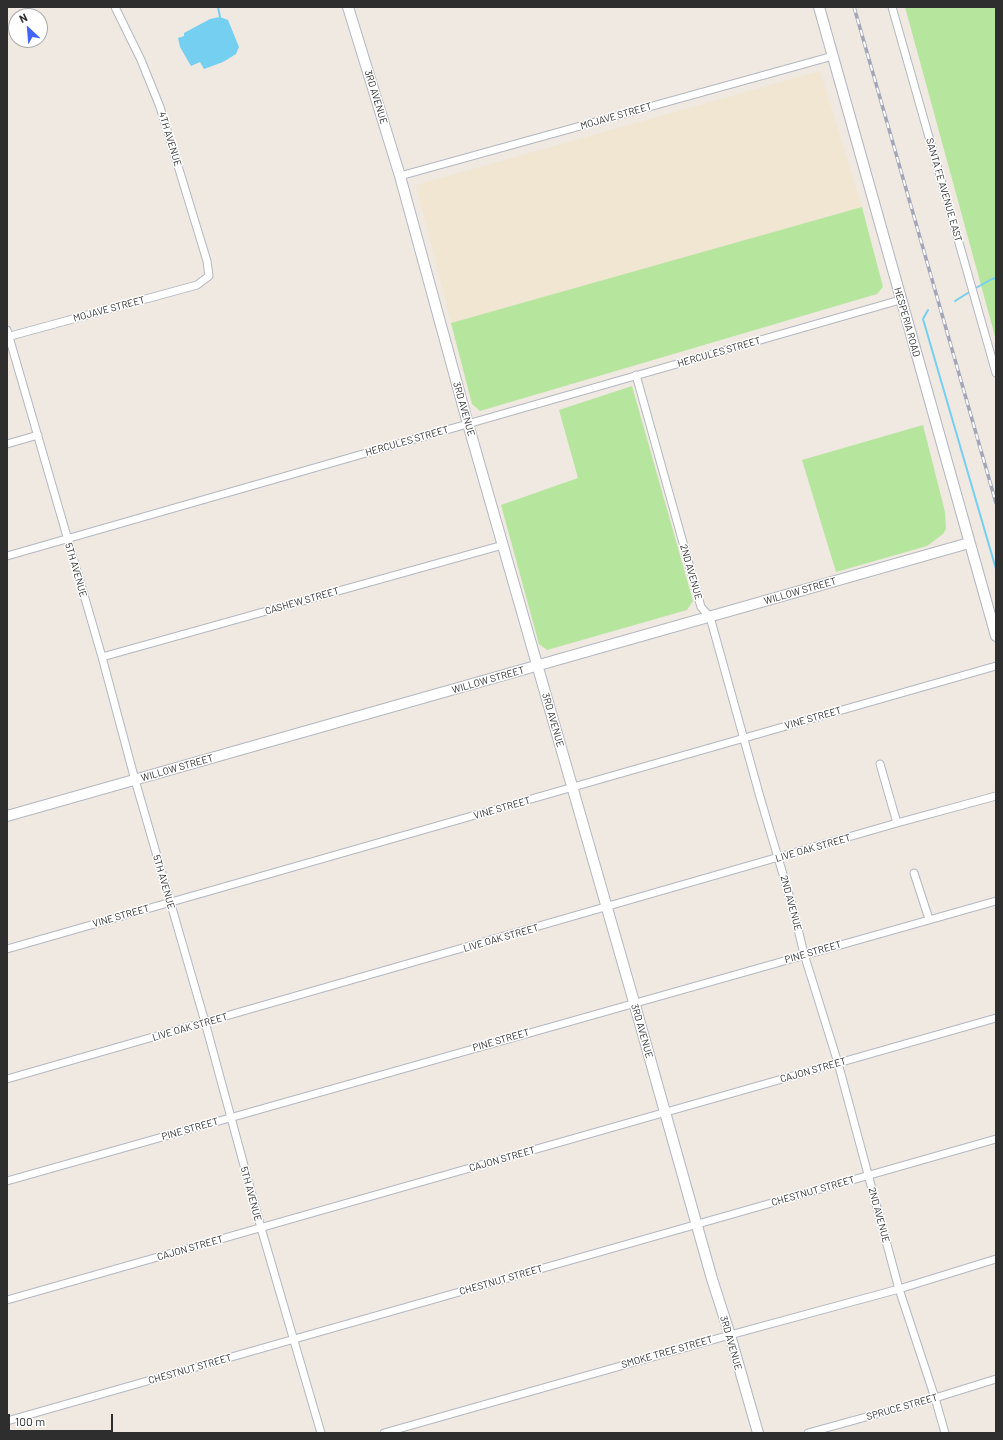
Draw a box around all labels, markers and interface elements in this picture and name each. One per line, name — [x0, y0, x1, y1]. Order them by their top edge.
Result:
north arrow — [8, 8, 48, 48]
text: N — [17, 10, 29, 25]
street label: 3RD AVENUE — [362, 68, 390, 126]
street label: MOJAVE STREET — [579, 100, 653, 132]
street label: 4TH AVENUE — [156, 110, 184, 168]
street label: SANTA FE AVENUE EAST — [923, 137, 965, 243]
street label: HESPERIA ROAD — [891, 286, 923, 358]
street label: MOJAVE STREET — [72, 294, 146, 324]
street label: HERCULES STREET — [676, 334, 762, 370]
street label: 3RD AVENUE — [450, 380, 478, 438]
street label: HERCULES STREET — [364, 423, 450, 459]
street label: 5TH AVENUE — [63, 541, 89, 599]
street label: 2ND AVENUE — [677, 543, 705, 601]
street label: WILLOW STREET — [762, 575, 838, 607]
street label: CASHEW STREET — [264, 585, 340, 617]
street label: WILLOW STREET — [450, 664, 526, 696]
street label: 3RD AVENUE — [539, 691, 567, 749]
street label: VINE STREET — [783, 704, 843, 732]
street label: WILLOW STREET — [139, 752, 215, 784]
street label: VINE STREET — [472, 794, 532, 822]
street label: LIVE OAK STREET — [774, 832, 852, 864]
street label: 5TH AVENUE — [151, 853, 177, 911]
street label: 2ND AVENUE — [778, 874, 804, 932]
street label: VINE STREET — [91, 902, 151, 930]
street label: LIVE OAK STREET — [462, 922, 540, 954]
street label: PINE STREET — [783, 938, 843, 966]
street label: 3RD AVENUE — [628, 1002, 656, 1060]
street label: LIVE OAK STREET — [151, 1011, 229, 1043]
street label: PINE STREET — [471, 1026, 531, 1054]
street label: CAJON STREET — [779, 1055, 847, 1085]
street label: PINE STREET — [160, 1115, 220, 1143]
street label: CAJON STREET — [468, 1144, 536, 1174]
street label: 5TH AVENUE — [238, 1165, 264, 1223]
street label: CHESTNUT STREET — [770, 1173, 856, 1209]
street label: 2ND AVENUE — [866, 1186, 892, 1244]
street label: CAJON STREET — [156, 1233, 224, 1263]
street label: CHESTNUT STREET — [458, 1262, 544, 1298]
street label: 3RD AVENUE — [717, 1314, 745, 1372]
street label: SMOKE TREE STREET — [620, 1333, 714, 1371]
street label: CHESTNUT STREET — [147, 1351, 233, 1387]
street label: SPRUCE STREET — [865, 1391, 939, 1423]
scale bar — [10, 1406, 115, 1432]
text: 100 m — [15, 1414, 45, 1428]

